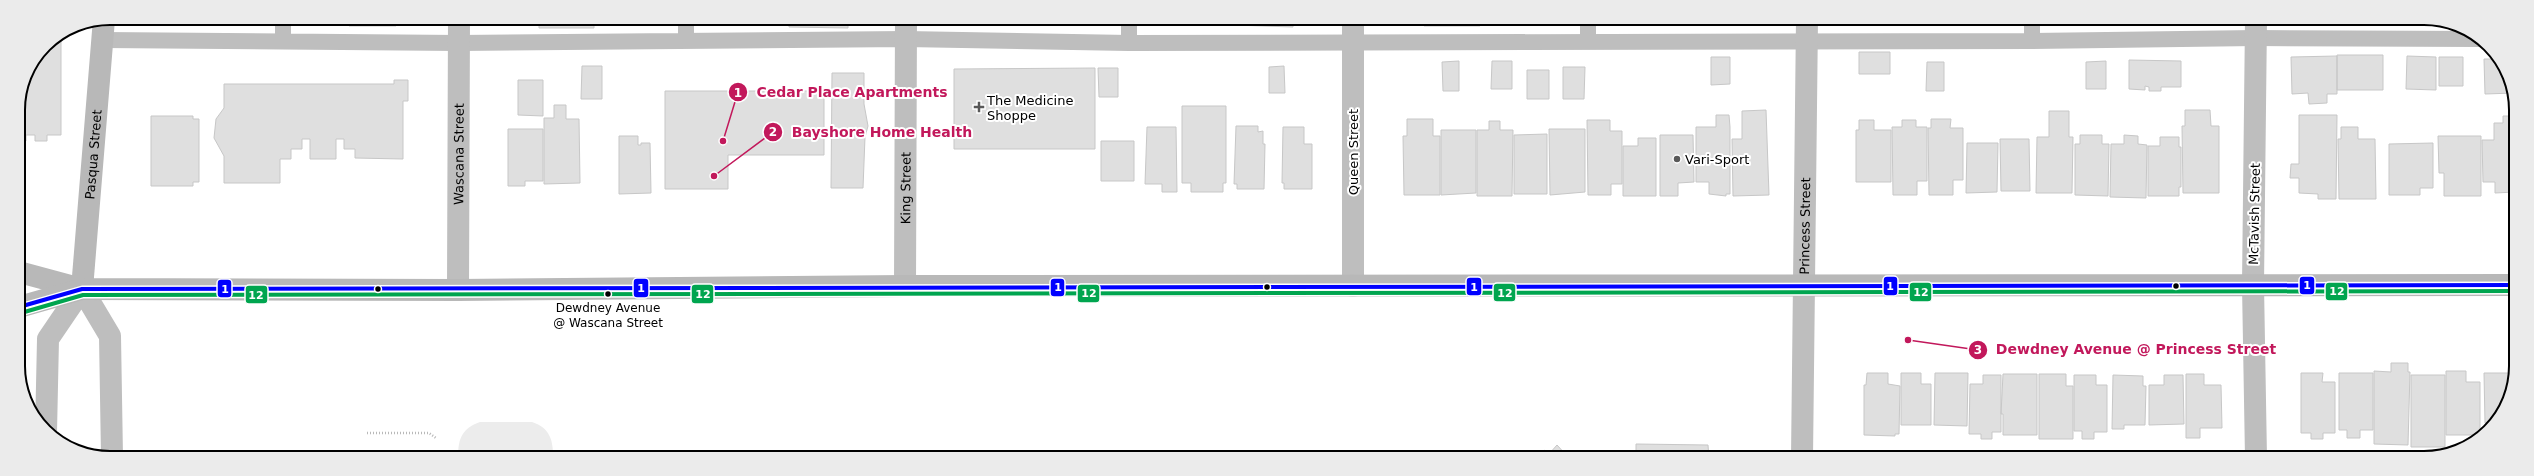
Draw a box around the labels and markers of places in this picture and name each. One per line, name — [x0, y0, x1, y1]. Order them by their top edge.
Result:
callout: Cedar Place Apartments — [728, 79, 955, 105]
place label: The Medicine Shoppe — [986, 93, 1073, 123]
marker: The Medicine Shoppe — [974, 102, 984, 112]
callout: Bayshore Home Health — [763, 119, 980, 145]
place label: Vari-Sport — [1685, 152, 1749, 167]
marker: Vari-Sport — [1672, 154, 1682, 164]
unlabelled marker — [2171, 281, 2181, 291]
unlabelled marker — [1262, 282, 1272, 292]
unlabelled marker — [373, 284, 383, 294]
marker: Dewdney Avenue @ Wascana Street — [603, 289, 613, 299]
place label: Dewdney Avenue @ Wascana Street — [553, 301, 663, 330]
callout: Dewdney Avenue @ Princess Street — [1968, 337, 2284, 363]

